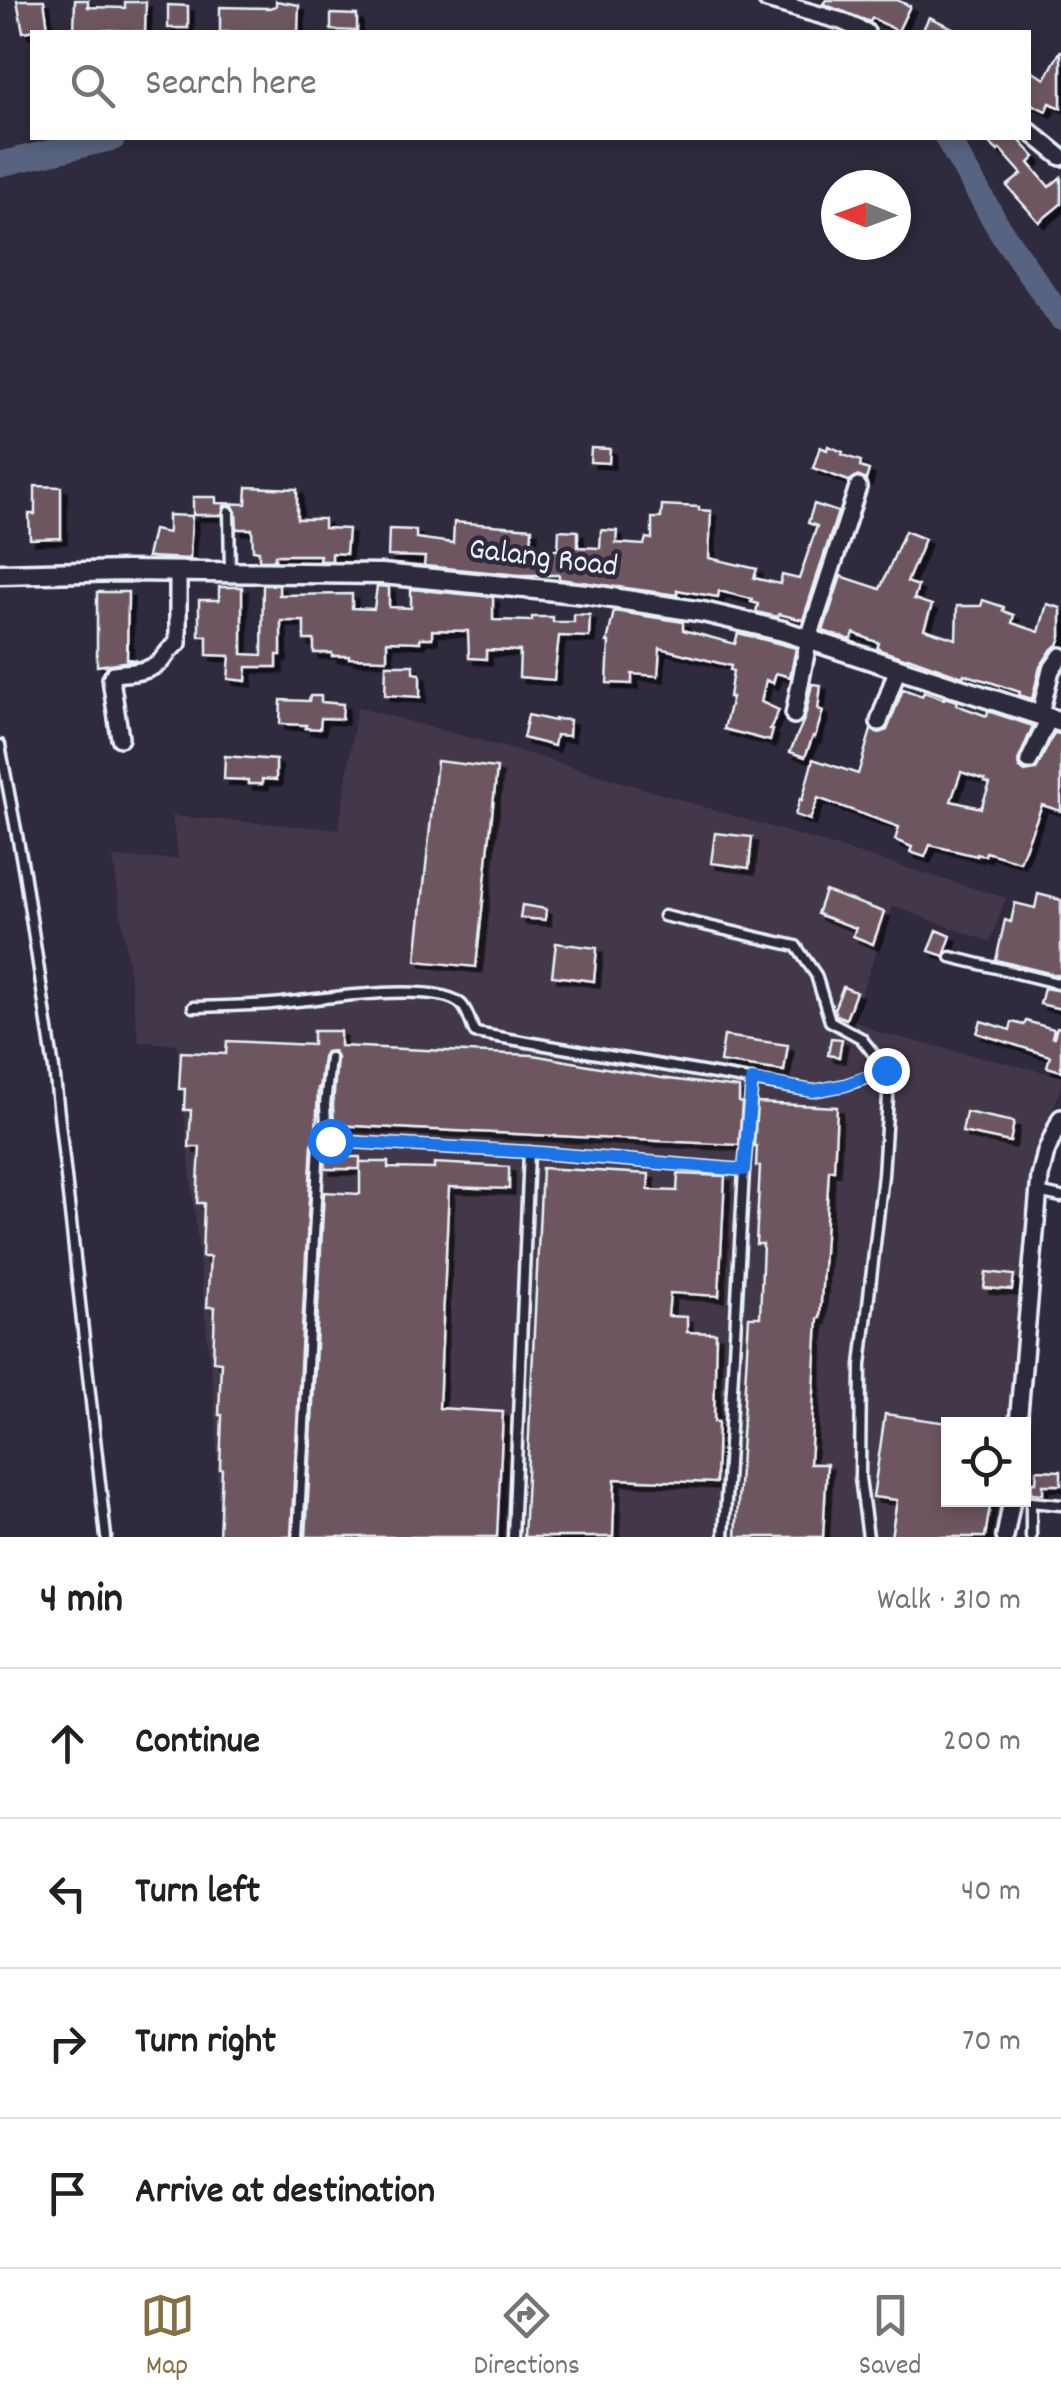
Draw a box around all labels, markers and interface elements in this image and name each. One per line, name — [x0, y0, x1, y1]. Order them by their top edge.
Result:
search box — [30, 30, 1031, 140]
icon: search — [65, 58, 120, 113]
text: Search here — [145, 58, 317, 113]
north arrow — [821, 170, 911, 260]
street label: Galang Road — [466, 528, 620, 592]
route end — [864, 1048, 910, 1094]
route start — [308, 1119, 354, 1165]
map controls — [941, 1417, 1031, 1507]
button: locate — [941, 1417, 1031, 1507]
text: 4 min — [40, 1572, 123, 1632]
text: Walk · 310 m — [877, 1579, 1021, 1625]
icon: ahead — [40, 1716, 95, 1771]
text: Continue — [135, 1716, 260, 1771]
text: 200 m — [943, 1720, 1021, 1766]
icon: left — [40, 1866, 95, 1921]
text: Turn left — [135, 1866, 260, 1921]
text: 40 m — [961, 1870, 1021, 1916]
icon: right — [40, 2016, 95, 2071]
text: Turn right — [135, 2016, 276, 2071]
text: 70 m — [962, 2020, 1021, 2066]
icon: arrive — [40, 2166, 95, 2221]
text: Arrive at destination — [135, 2166, 435, 2221]
tab: Map — [140, 2288, 195, 2388]
tab: Directions — [474, 2288, 580, 2388]
tab: Saved — [859, 2288, 921, 2388]

